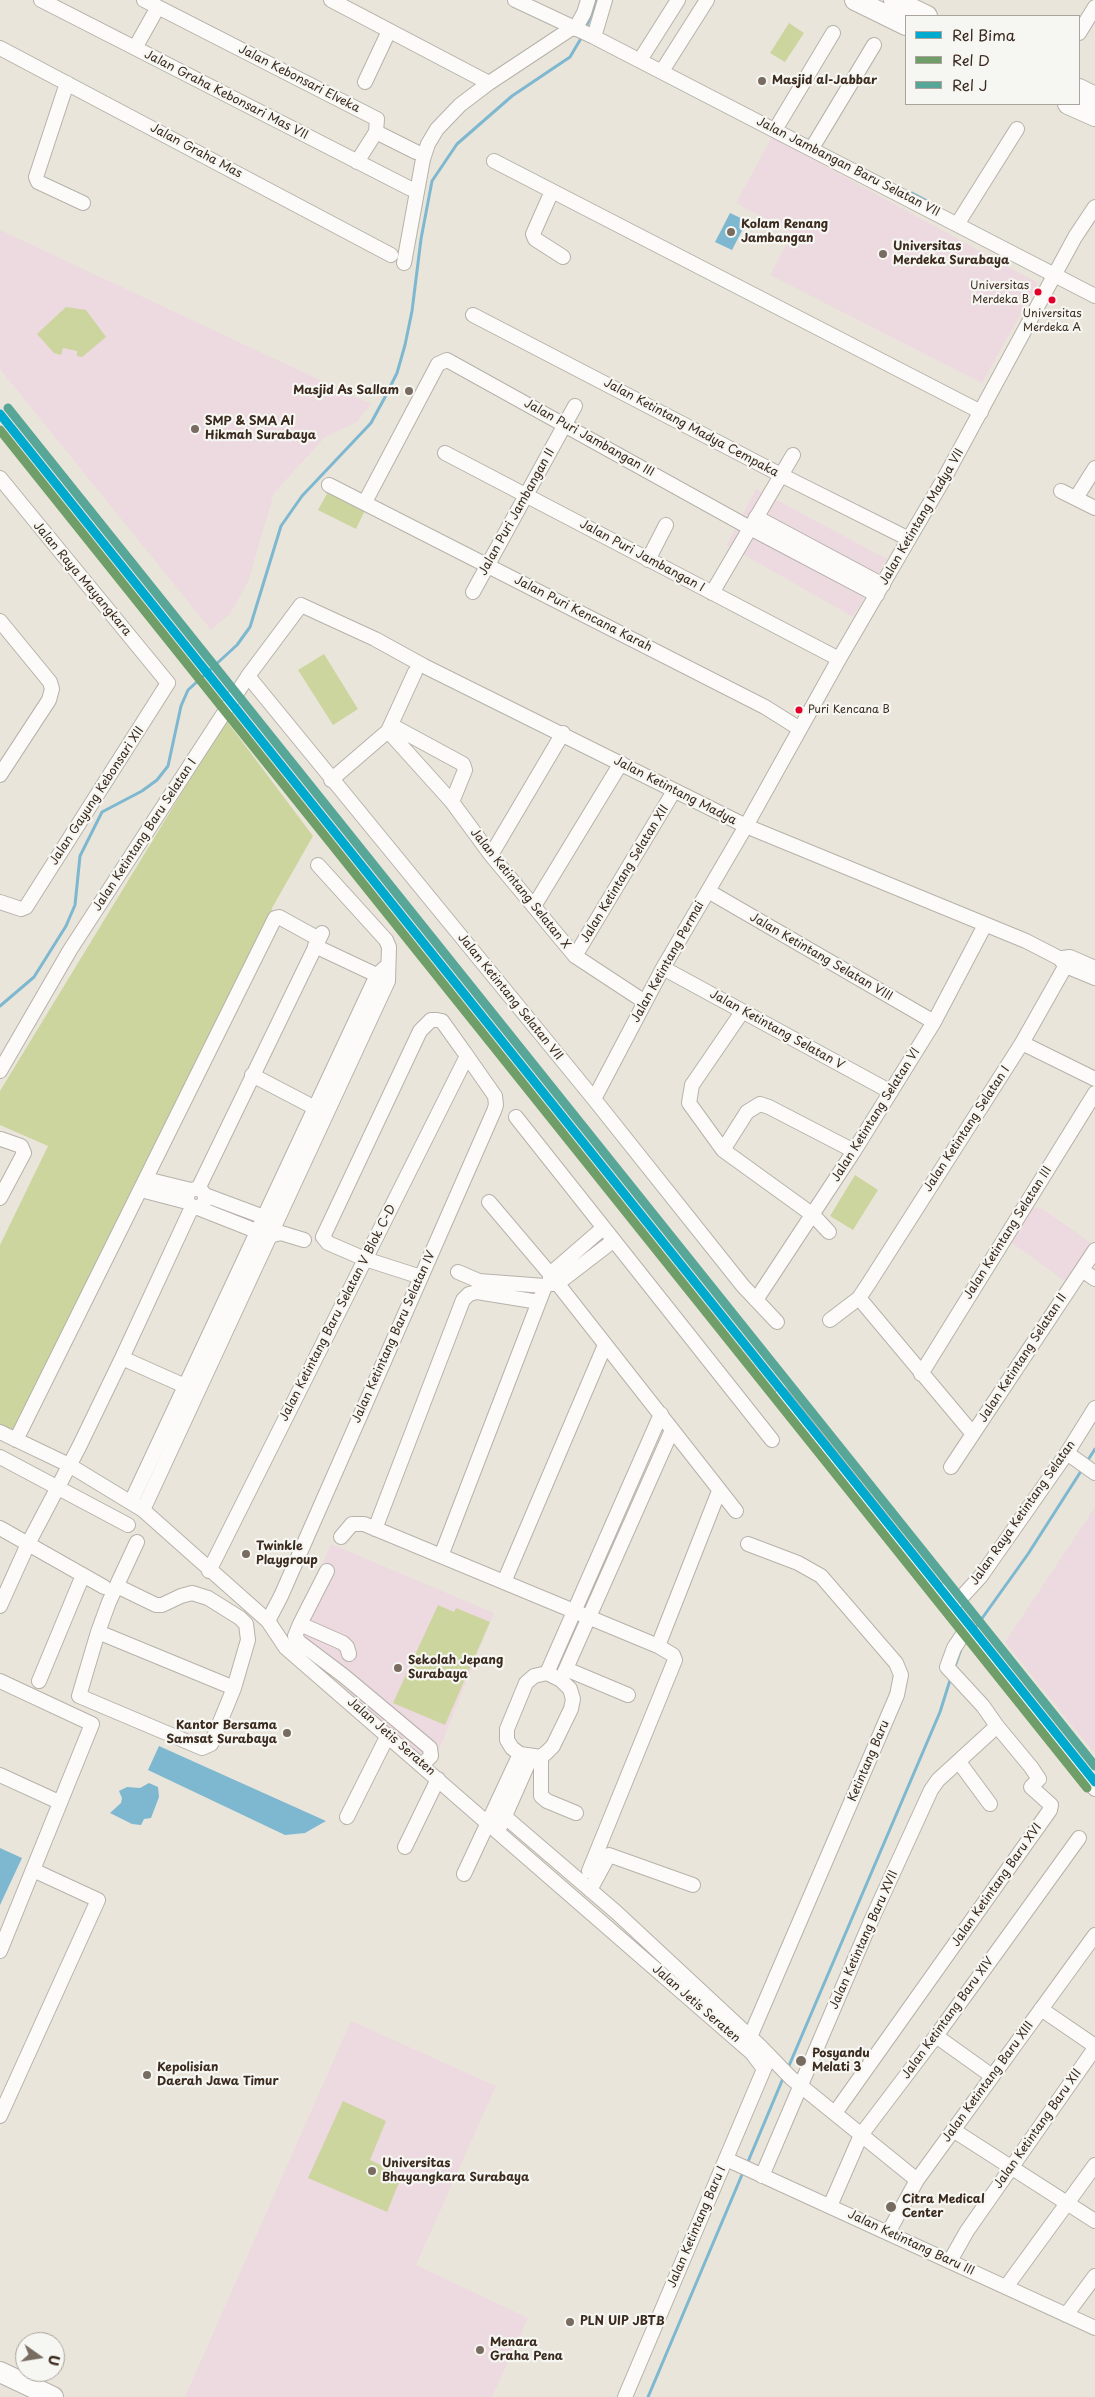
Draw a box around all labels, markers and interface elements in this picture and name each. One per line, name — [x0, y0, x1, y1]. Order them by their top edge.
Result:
legend — [905, 15, 1080, 105]
text: Rel Bima — [952, 23, 1015, 46]
street label: Jalan Kebonsari Elveka — [236, 42, 362, 116]
street label: Jalan Graha Kebonsari Mas VII — [142, 47, 310, 143]
text: Rel D — [952, 48, 990, 71]
text: Rel J — [952, 73, 988, 96]
place label: Masjid al-Jabbar — [772, 74, 877, 88]
marker: Masjid al-Jabbar — [756, 75, 768, 87]
street label: Jalan Jambangan Baru Selatan VII — [754, 114, 942, 220]
street label: Jalan Graha Mas — [148, 121, 244, 181]
place label: Kolam Renang Jambangan — [741, 218, 828, 246]
marker: Kolam Renang Jambangan — [725, 226, 737, 238]
place label: Universitas Merdeka Surabaya — [893, 240, 1009, 268]
marker: Universitas Merdeka Surabaya — [877, 248, 889, 260]
place label: Universitas Merdeka B — [970, 279, 1029, 305]
marker: Universitas Merdeka B — [1033, 287, 1043, 297]
marker: Universitas Merdeka A — [1047, 295, 1057, 305]
place label: Universitas Merdeka A — [1023, 307, 1081, 333]
street label: Jalan Ketintang Madya Cempaka — [601, 376, 781, 480]
place label: Masjid As Sallam — [293, 384, 399, 398]
marker: Masjid As Sallam — [403, 385, 415, 397]
street label: Jalan Puri Jambangan III — [521, 396, 657, 480]
place label: SMP & SMA Al Hikmah Surabaya — [205, 415, 316, 443]
marker: SMP & SMA Al Hikmah Surabaya — [189, 423, 201, 435]
street label: Jalan Puri Jambangan II — [476, 446, 558, 578]
street label: Jalan Ketintang Madya VII — [877, 446, 967, 588]
street label: Jalan Puri Jambangan I — [577, 517, 707, 595]
street label: Jalan Raya Mayangkara — [30, 519, 134, 639]
street label: Jalan Puri Kencana Karah — [512, 573, 654, 655]
place label: Puri Kencana B — [808, 703, 890, 717]
marker: Puri Kencana B — [794, 705, 804, 715]
street label: Jalan Gayung Kebonsari XII — [47, 724, 147, 868]
street label: Jalan Ketintang Madya — [611, 754, 739, 828]
street label: Jalan Ketintang Baru Selatan I — [90, 756, 200, 914]
street label: Jalan Ketintang Selatan XII — [578, 802, 672, 946]
street label: Jalan Ketintang Selatan X — [467, 826, 573, 952]
street label: Jalan Ketintang Permai — [629, 899, 707, 1025]
street label: Jalan Ketintang Selatan VIII — [747, 910, 895, 1004]
street label: Jalan Ketintang Selatan VII — [455, 931, 565, 1063]
street label: Jalan Ketintang Selatan V — [707, 987, 847, 1073]
street label: Jalan Ketintang Selatan VI — [829, 1045, 923, 1185]
street label: Jalan Ketintang Selatan I — [921, 1063, 1013, 1195]
street label: Jalan Ketintang Selatan III — [961, 1164, 1055, 1302]
street label: Jalan Ketintang Baru Selatan V Blok C-D — [277, 1202, 399, 1424]
street label: Jalan Ketintang Baru Selatan IV — [349, 1249, 439, 1425]
street label: Jalan Ketintang Selatan II — [976, 1291, 1070, 1425]
street label: Jalan Raya Ketintang Selatan — [968, 1438, 1078, 1588]
place label: Twinkle Playgroup — [256, 1540, 318, 1568]
marker: Twinkle Playgroup — [240, 1548, 252, 1560]
place label: Sekolah Jepang Surabaya — [408, 1654, 503, 1682]
marker: Sekolah Jepang Surabaya — [392, 1662, 404, 1674]
street label: Jalan Jetis Seraten — [344, 1695, 438, 1779]
street label: Ketintang Baru — [845, 1718, 893, 1804]
place label: Kantor Bersama Samsat Surabaya — [166, 1719, 277, 1747]
marker: Kantor Bersama Samsat Surabaya — [281, 1727, 293, 1739]
street label: Jalan Ketintang Baru XVI — [949, 1821, 1045, 1949]
street label: Jalan Ketintang Baru XVII — [827, 1868, 901, 2012]
street label: Jalan Ketintang Baru XIV — [899, 1954, 997, 2082]
street label: Jalan Jetis Seraten — [649, 1962, 743, 2046]
street label: Jalan Ketintang Baru XIII — [939, 2019, 1037, 2145]
place label: Posyandu Melati 3 — [812, 2047, 870, 2075]
marker: Posyandu Melati 3 — [794, 2054, 808, 2068]
place label: Kepolisian Daerah Jawa Timur — [157, 2061, 279, 2089]
street label: Jalan Ketintang Baru XII — [991, 2066, 1085, 2192]
marker: Kepolisian Daerah Jawa Timur — [141, 2069, 153, 2081]
place label: Universitas Bhayangkara Surabaya — [382, 2157, 529, 2185]
street label: Jalan Ketintang Baru I — [665, 2164, 729, 2290]
marker: Universitas Bhayangkara Surabaya — [366, 2165, 378, 2177]
place label: Citra Medical Center — [902, 2193, 985, 2221]
marker: Citra Medical Center — [884, 2200, 898, 2214]
street label: Jalan Ketintang Baru III — [845, 2207, 977, 2279]
place label: PLN UIP JBTB — [580, 2315, 665, 2329]
marker: PLN UIP JBTB — [564, 2316, 576, 2328]
north arrow — [15, 2332, 65, 2382]
place label: Menara Graha Pena — [490, 2336, 563, 2364]
marker: Menara Graha Pena — [474, 2344, 486, 2356]
text: U — [43, 2353, 66, 2368]

